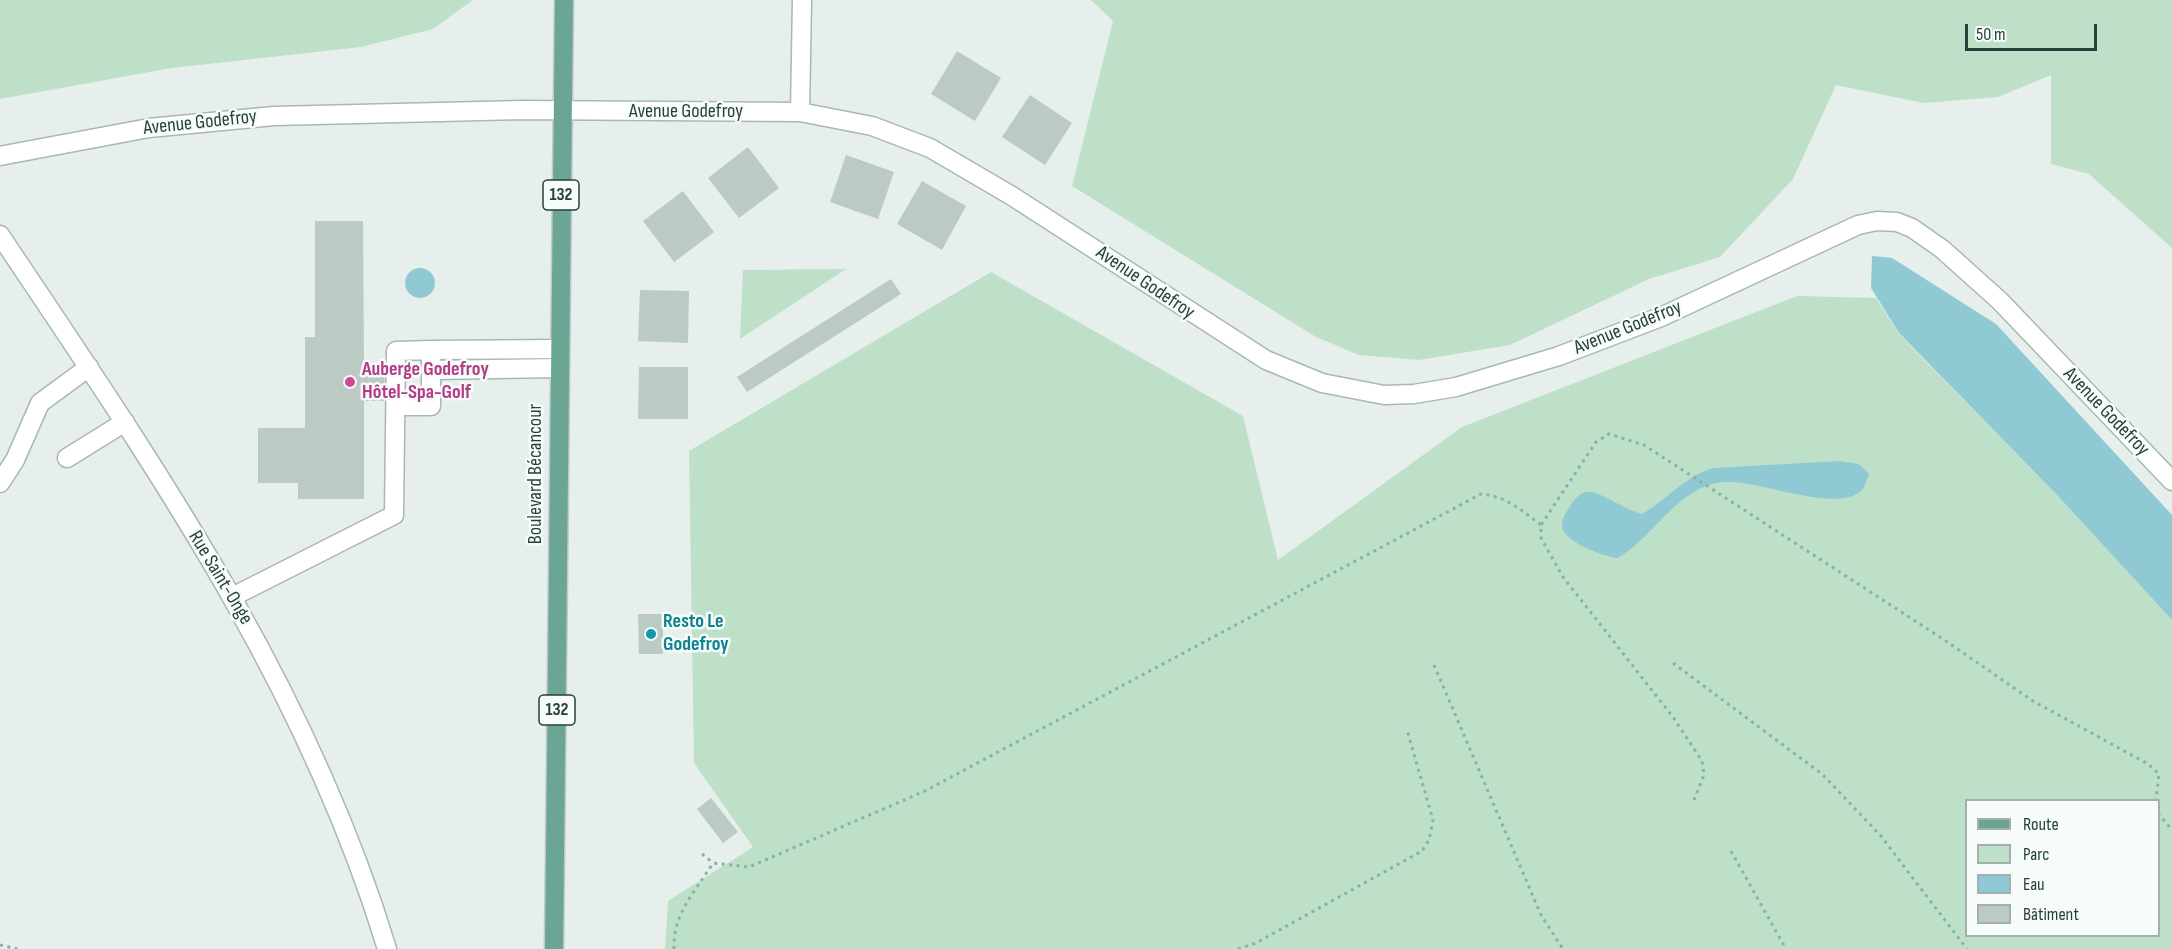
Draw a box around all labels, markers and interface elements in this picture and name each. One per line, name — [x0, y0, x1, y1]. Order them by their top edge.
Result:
scale bar — [1968, 12, 2100, 50]
text: 50 m — [1976, 24, 2006, 45]
street label: Avenue Godefroy — [629, 100, 743, 124]
street label: Avenue Godefroy — [142, 105, 258, 141]
road number: 132 — [543, 180, 579, 210]
street label: Avenue Godefroy — [1091, 241, 1199, 325]
street label: Avenue Godefroy — [1571, 296, 1685, 360]
place label: Auberge Godefroy Hôtel-Spa-Golf — [362, 358, 489, 405]
street label: Avenue Godefroy — [2058, 363, 2154, 461]
marker: Auberge Godefroy Hôtel-Spa-Golf — [343, 375, 357, 389]
street label: Boulevard Bécancour — [524, 404, 548, 544]
street label: Rue Saint-Onge — [183, 527, 257, 629]
place label: Resto Le Godefroy — [663, 610, 729, 657]
marker: Resto Le Godefroy — [644, 627, 658, 641]
road number: 132 — [539, 695, 575, 725]
legend — [1965, 799, 2160, 937]
text: Route — [2023, 814, 2059, 835]
text: Parc — [2023, 844, 2049, 865]
text: Eau — [2023, 874, 2045, 895]
text: Bâtiment — [2023, 904, 2079, 925]

